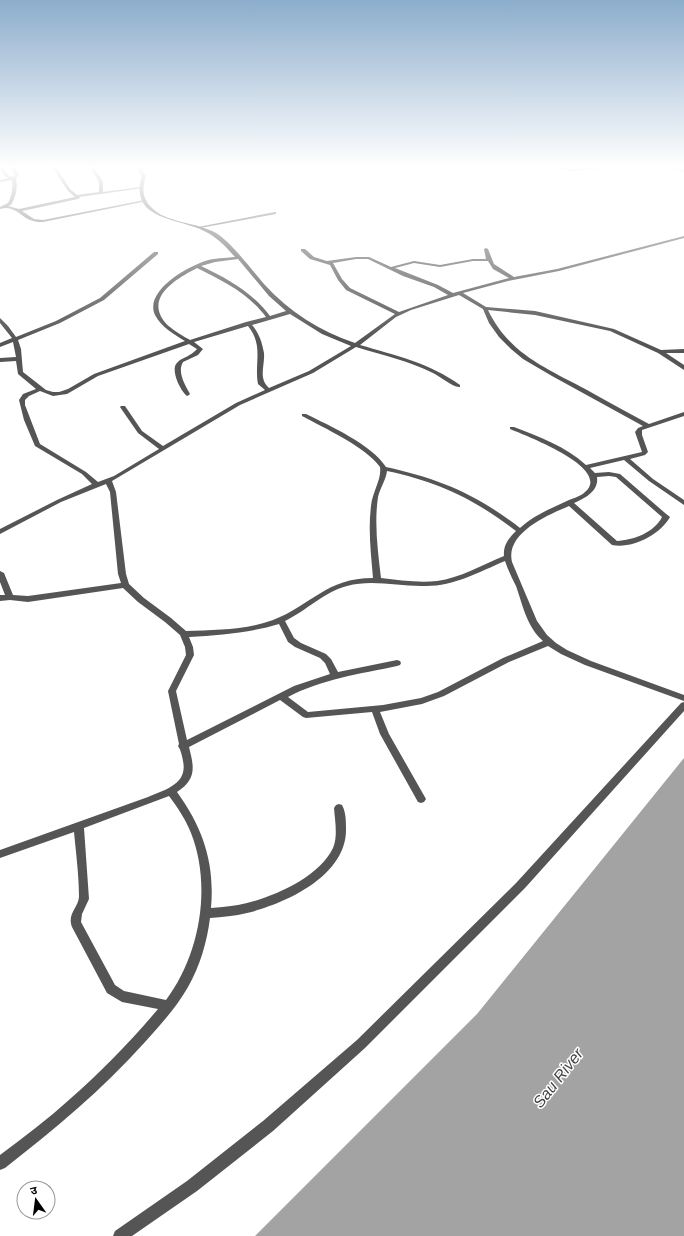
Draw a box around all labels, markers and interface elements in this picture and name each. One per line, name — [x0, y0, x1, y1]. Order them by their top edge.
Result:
water label: Sau River — [530, 1045, 587, 1111]
north arrow — [16, 1180, 56, 1220]
text: उ — [29, 1184, 39, 1197]

